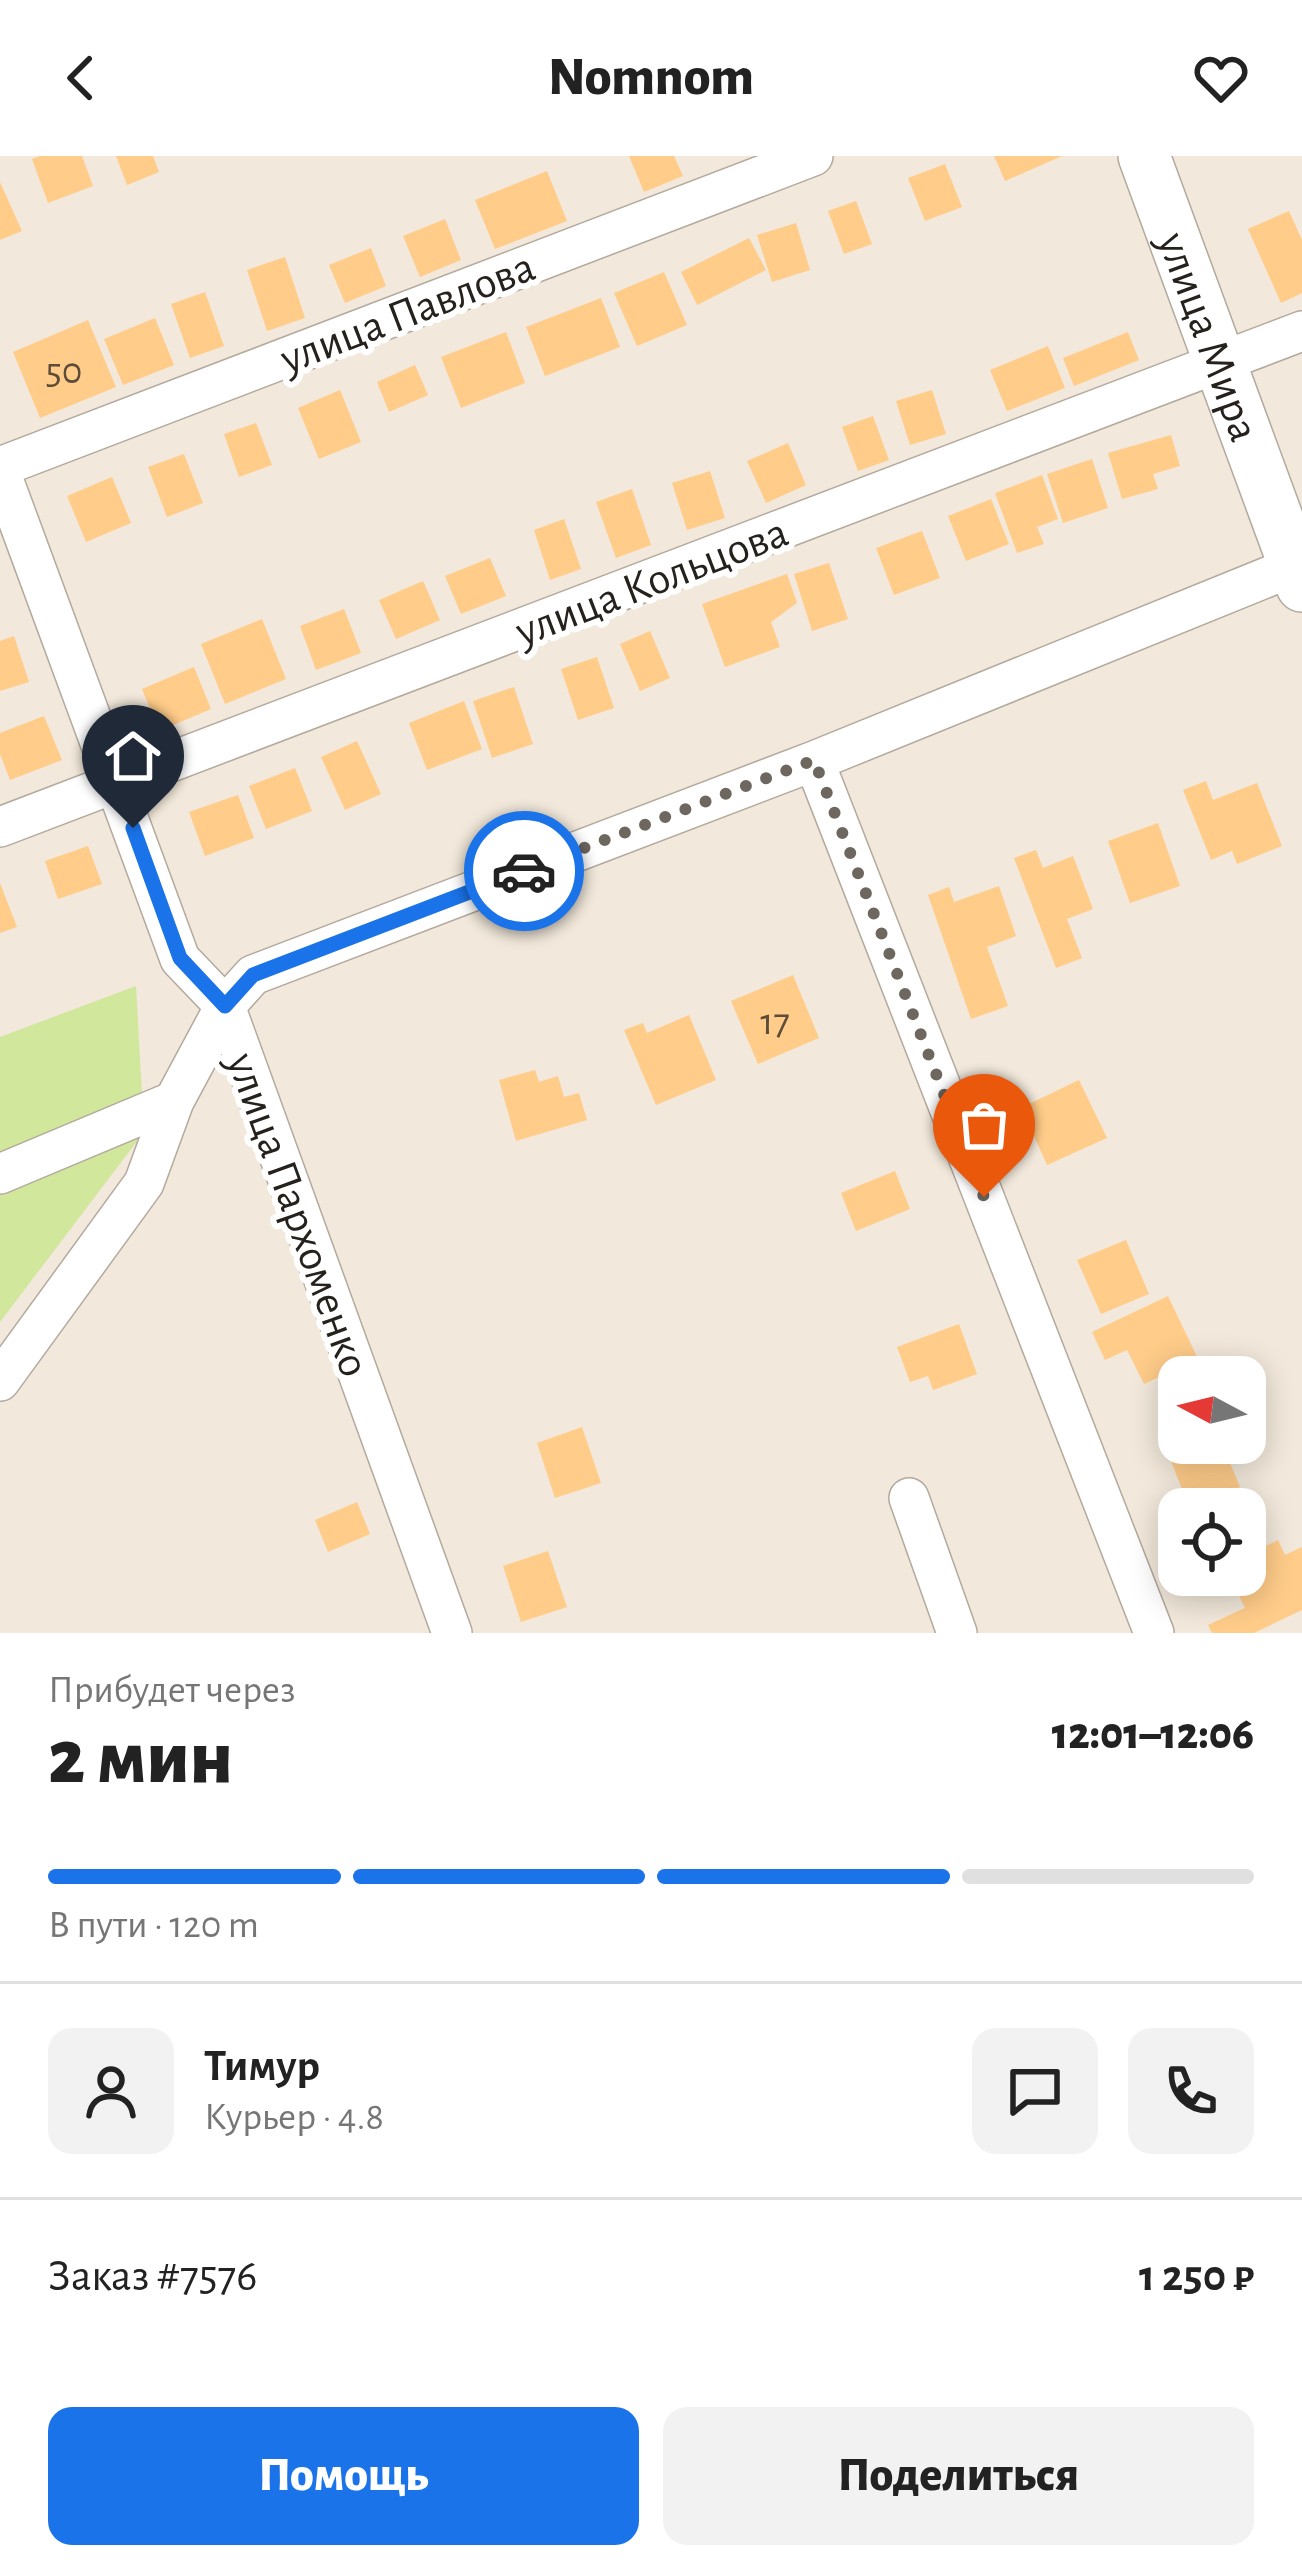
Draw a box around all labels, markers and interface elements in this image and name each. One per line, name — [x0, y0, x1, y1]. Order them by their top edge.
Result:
icon: back — [48, 45, 114, 111]
icon: heart — [1188, 45, 1254, 111]
text: Nomnom — [548, 51, 754, 105]
street label: улица Мира — [1149, 226, 1267, 447]
street label: улица Павлова — [274, 244, 541, 383]
house number: 50 — [46, 352, 82, 391]
street label: улица Кольцова — [509, 510, 794, 655]
pin — [82, 705, 184, 828]
icon: home — [100, 723, 166, 789]
courier — [464, 811, 584, 931]
icon: car — [491, 838, 557, 904]
house number: 17 — [760, 1003, 790, 1042]
street label: улица Пархоменко — [218, 1046, 377, 1382]
pin — [933, 1074, 1035, 1197]
icon: bag — [951, 1092, 1017, 1158]
north arrow — [1158, 1356, 1266, 1464]
map controls — [1158, 1356, 1266, 1596]
button: locate — [1158, 1488, 1266, 1596]
text: Прибудет через — [48, 1671, 295, 1710]
text: 12:01–12:06 — [1052, 1712, 1254, 1757]
text: 2 мин — [48, 1720, 233, 1798]
text: В пути · 120 m — [48, 1906, 259, 1945]
button: person — [48, 2028, 174, 2154]
button: chat — [972, 2028, 1098, 2154]
button: phone — [1128, 2028, 1254, 2154]
text: Тимур — [204, 2044, 320, 2089]
text: Курьер · 4.8 — [204, 2098, 384, 2137]
text: Заказ #7576 — [48, 2254, 258, 2299]
text: 1 250 ₽ — [1139, 2254, 1254, 2299]
button: Помощь — [48, 2407, 639, 2545]
button: Поделиться — [663, 2407, 1254, 2545]

